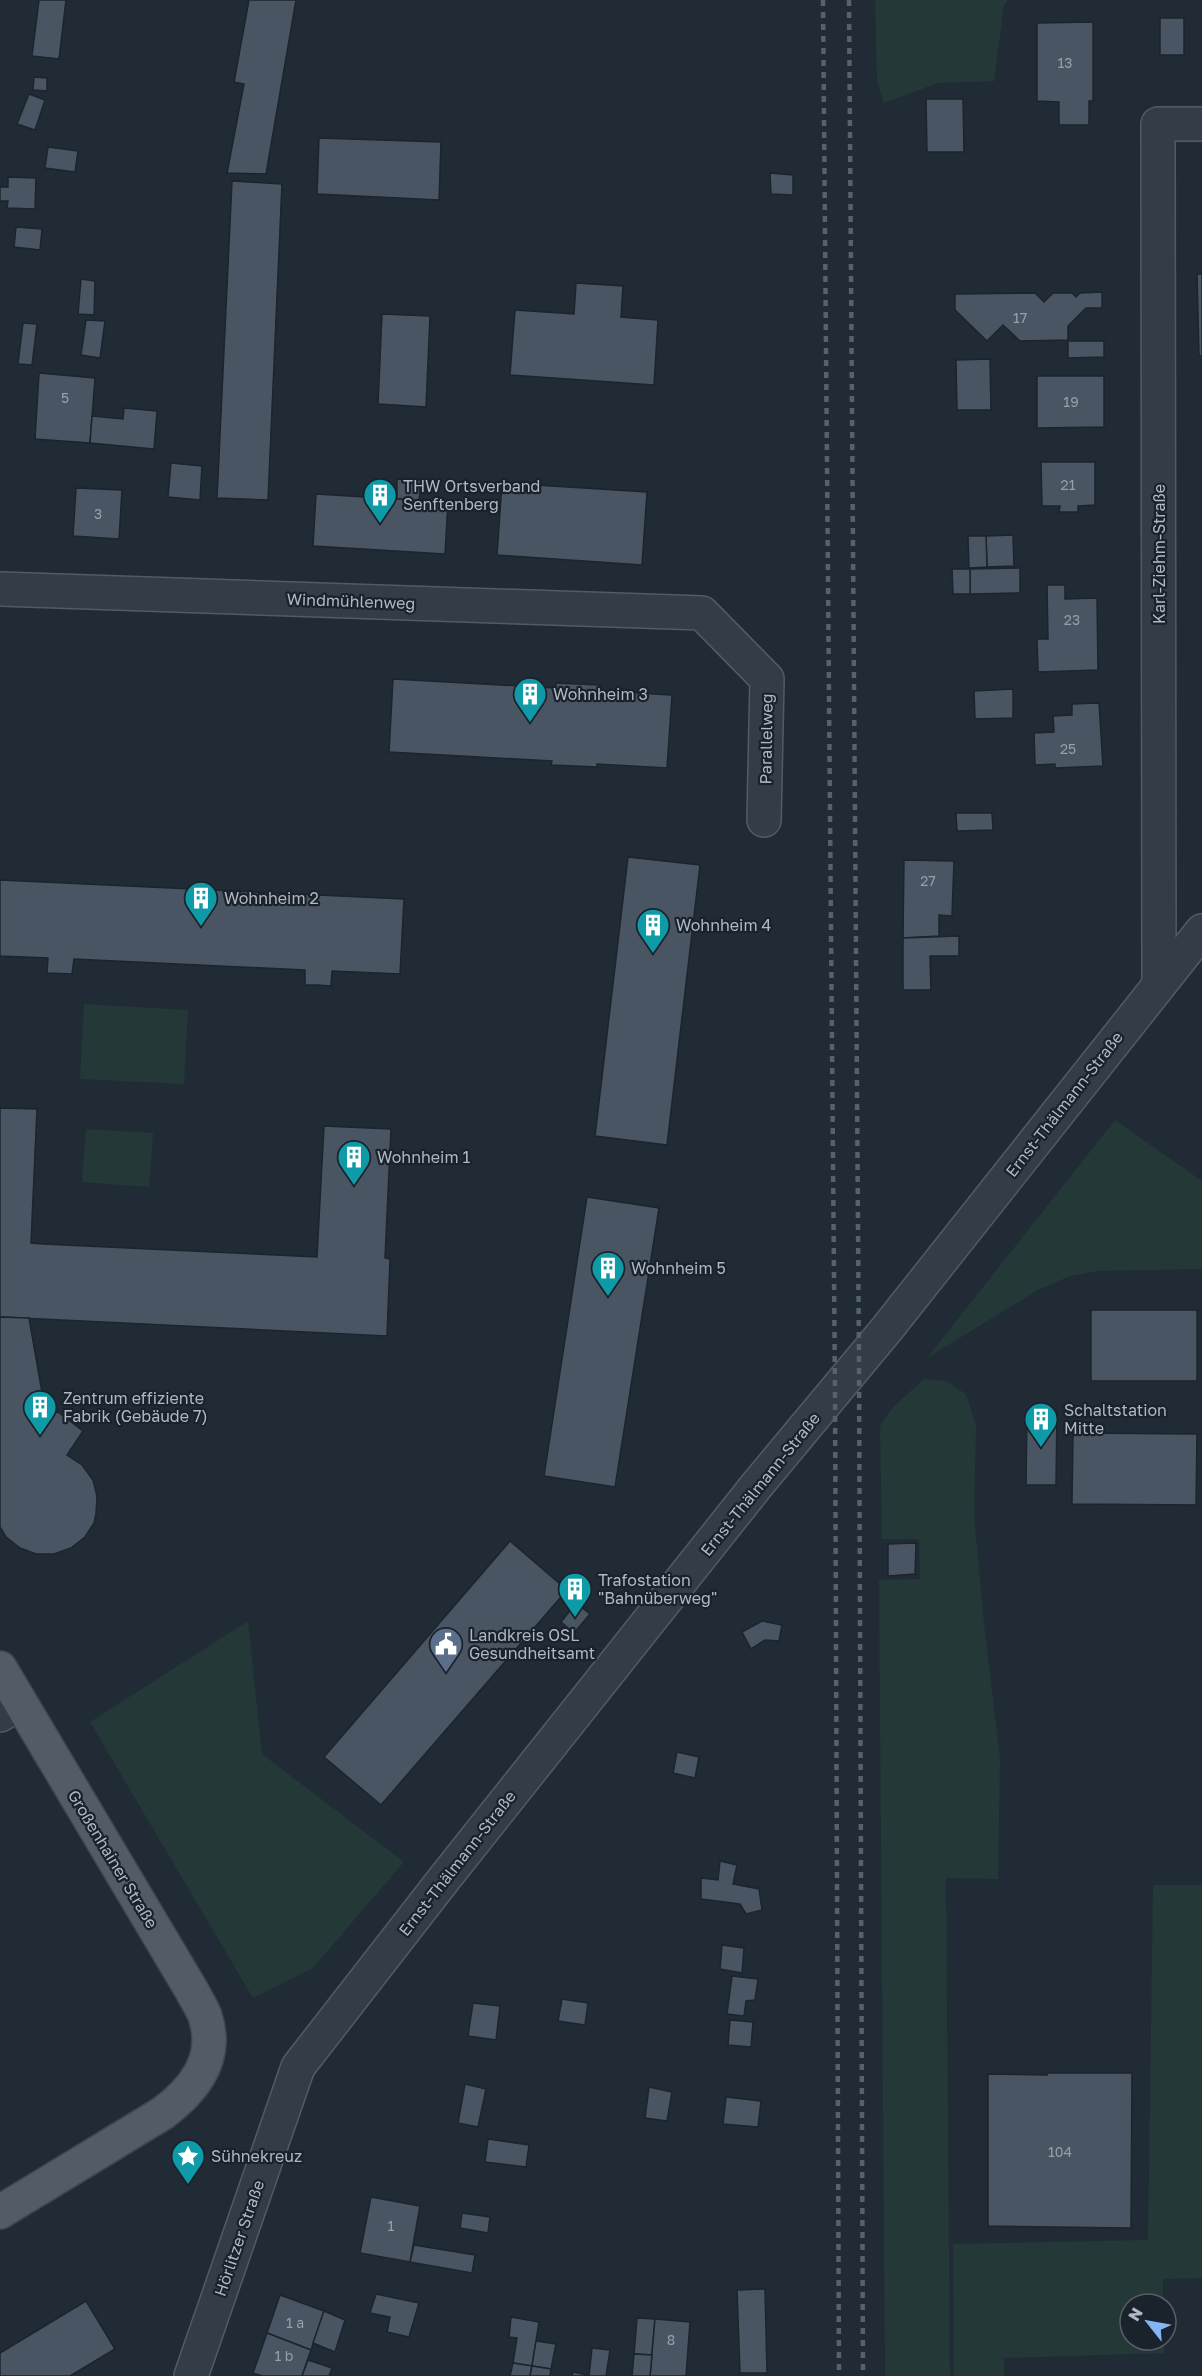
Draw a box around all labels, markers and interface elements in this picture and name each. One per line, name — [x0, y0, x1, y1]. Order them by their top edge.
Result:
house number: 13 — [1058, 54, 1072, 71]
house number: 17 — [1013, 309, 1027, 326]
house number: 5 — [61, 389, 69, 406]
house number: 19 — [1063, 393, 1079, 410]
place label: THW Ortsverband Senftenberg — [403, 476, 540, 514]
house number: 21 — [1061, 476, 1076, 493]
building icon: THW Ortsverband Senftenberg — [362, 477, 398, 524]
street label: Karl-Ziehm-Straße — [1149, 484, 1169, 624]
house number: 3 — [94, 505, 102, 522]
street label: Windmühlenweg — [286, 589, 416, 613]
house number: 23 — [1064, 611, 1080, 628]
building icon: Wohnheim 3 — [512, 676, 548, 723]
place label: Wohnheim 3 — [553, 684, 648, 704]
street label: Parallelweg — [755, 693, 777, 785]
house number: 25 — [1060, 740, 1076, 757]
house number: 27 — [920, 872, 936, 889]
building icon: Wohnheim 2 — [183, 880, 219, 927]
place label: Wohnheim 2 — [224, 888, 319, 908]
building icon: Wohnheim 4 — [635, 907, 671, 954]
place label: Wohnheim 4 — [676, 915, 771, 935]
street label: Ernst-Thälmann-Straße — [1001, 1027, 1127, 1181]
building icon: Wohnheim 1 — [336, 1139, 372, 1186]
place label: Wohnheim 1 — [377, 1147, 471, 1167]
building icon: Wohnheim 5 — [590, 1250, 626, 1297]
place label: Wohnheim 5 — [631, 1258, 726, 1278]
place label: Zentrum effiziente Fabrik (Gebäude 7) — [63, 1388, 208, 1426]
building icon: Zentrum effiziente Fabrik (Gebäude 7) — [22, 1389, 58, 1436]
place label: Schaltstation Mitte — [1064, 1400, 1167, 1438]
building icon: Schaltstation Mitte — [1023, 1401, 1059, 1448]
street label: Ernst-Thälmann-Straße — [696, 1408, 824, 1560]
place label: Trafostation "Bahnüberweg" — [598, 1570, 717, 1608]
building icon: Trafostation "Bahnüberweg" — [557, 1571, 593, 1618]
place label: Landkreis OSL Gesundheitsamt — [469, 1625, 595, 1663]
public building icon: Landkreis OSL Gesundheitsamt — [428, 1626, 464, 1673]
street label: Großenhainer Straße — [64, 1786, 162, 1932]
street label: Ernst-Thälmann-Straße — [394, 1786, 520, 1940]
place icon: Sühnekreuz — [170, 2138, 206, 2185]
house number: 104 — [1048, 2143, 1072, 2160]
place label: Sühnekreuz — [211, 2146, 302, 2166]
street label: Hörlitzer Straße — [210, 2177, 268, 2299]
house number: 1 — [388, 2217, 395, 2234]
north arrow — [1118, 2292, 1178, 2352]
text: N — [1123, 2304, 1147, 2325]
house number: 1 a — [286, 2314, 304, 2331]
house number: 8 — [667, 2331, 675, 2348]
house number: 1 b — [275, 2347, 293, 2364]

